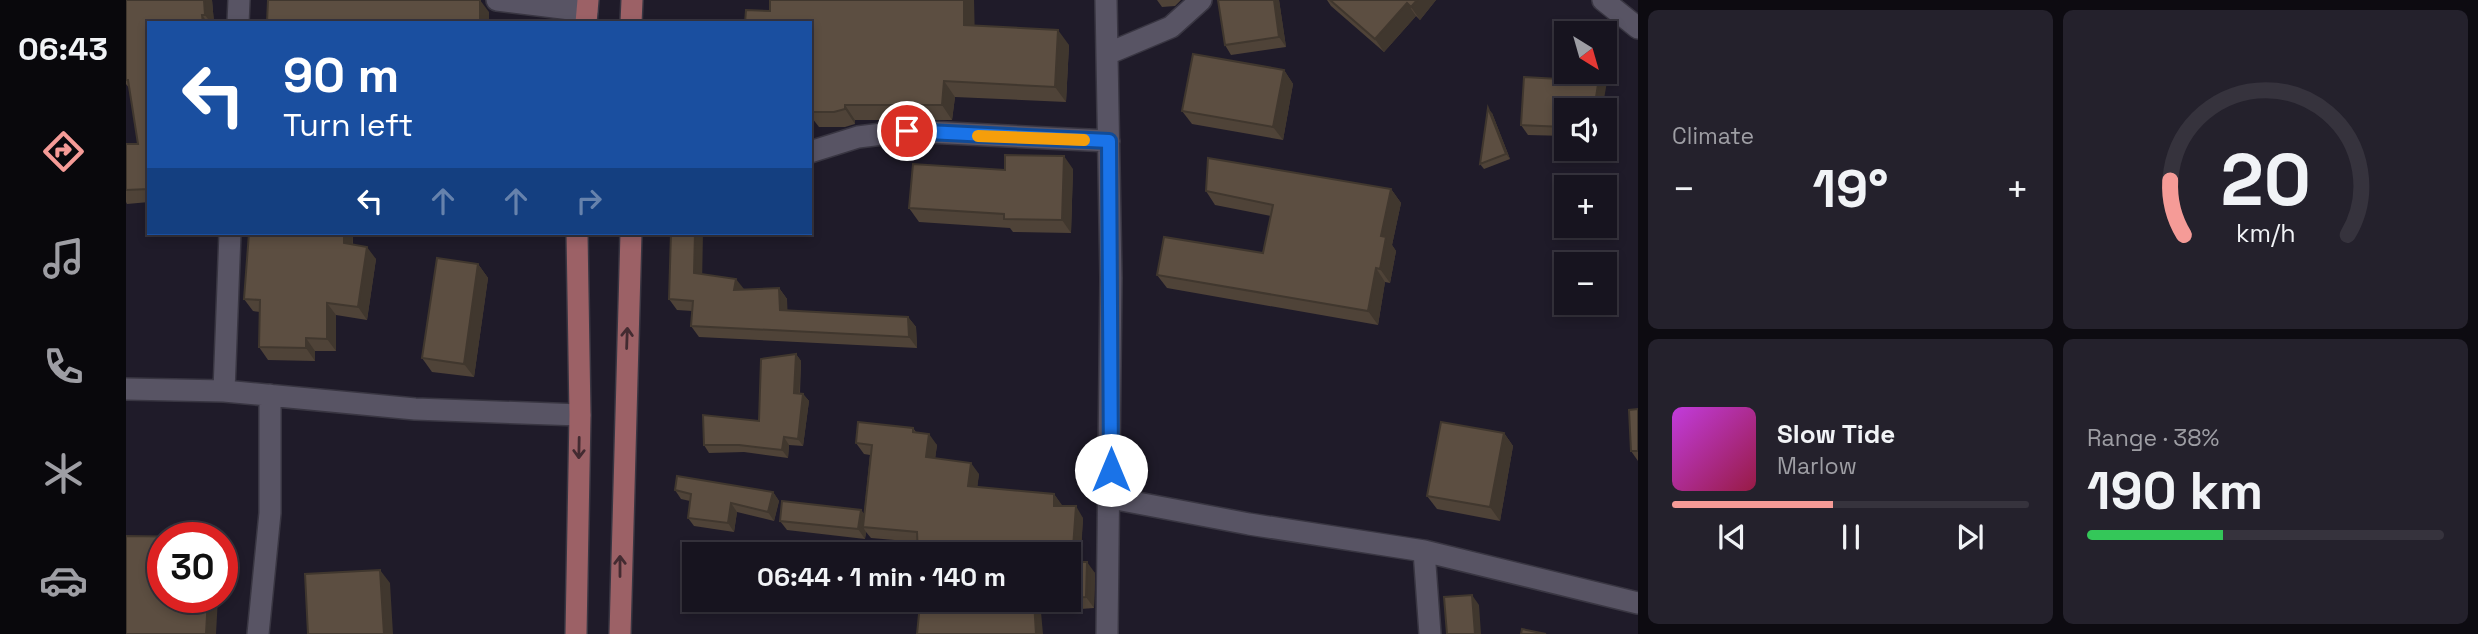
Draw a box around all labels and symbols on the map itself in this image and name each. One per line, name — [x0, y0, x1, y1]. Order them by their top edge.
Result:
north arrow — [1554, 21, 1617, 84]
pin — [877, 101, 937, 161]
one-way arrow — [620, 327, 633, 350]
position arrow — [1074, 433, 1148, 507]
one-way arrow — [572, 436, 586, 459]
speed limit sign: 30 — [147, 522, 238, 613]
one-way arrow — [613, 555, 627, 578]

